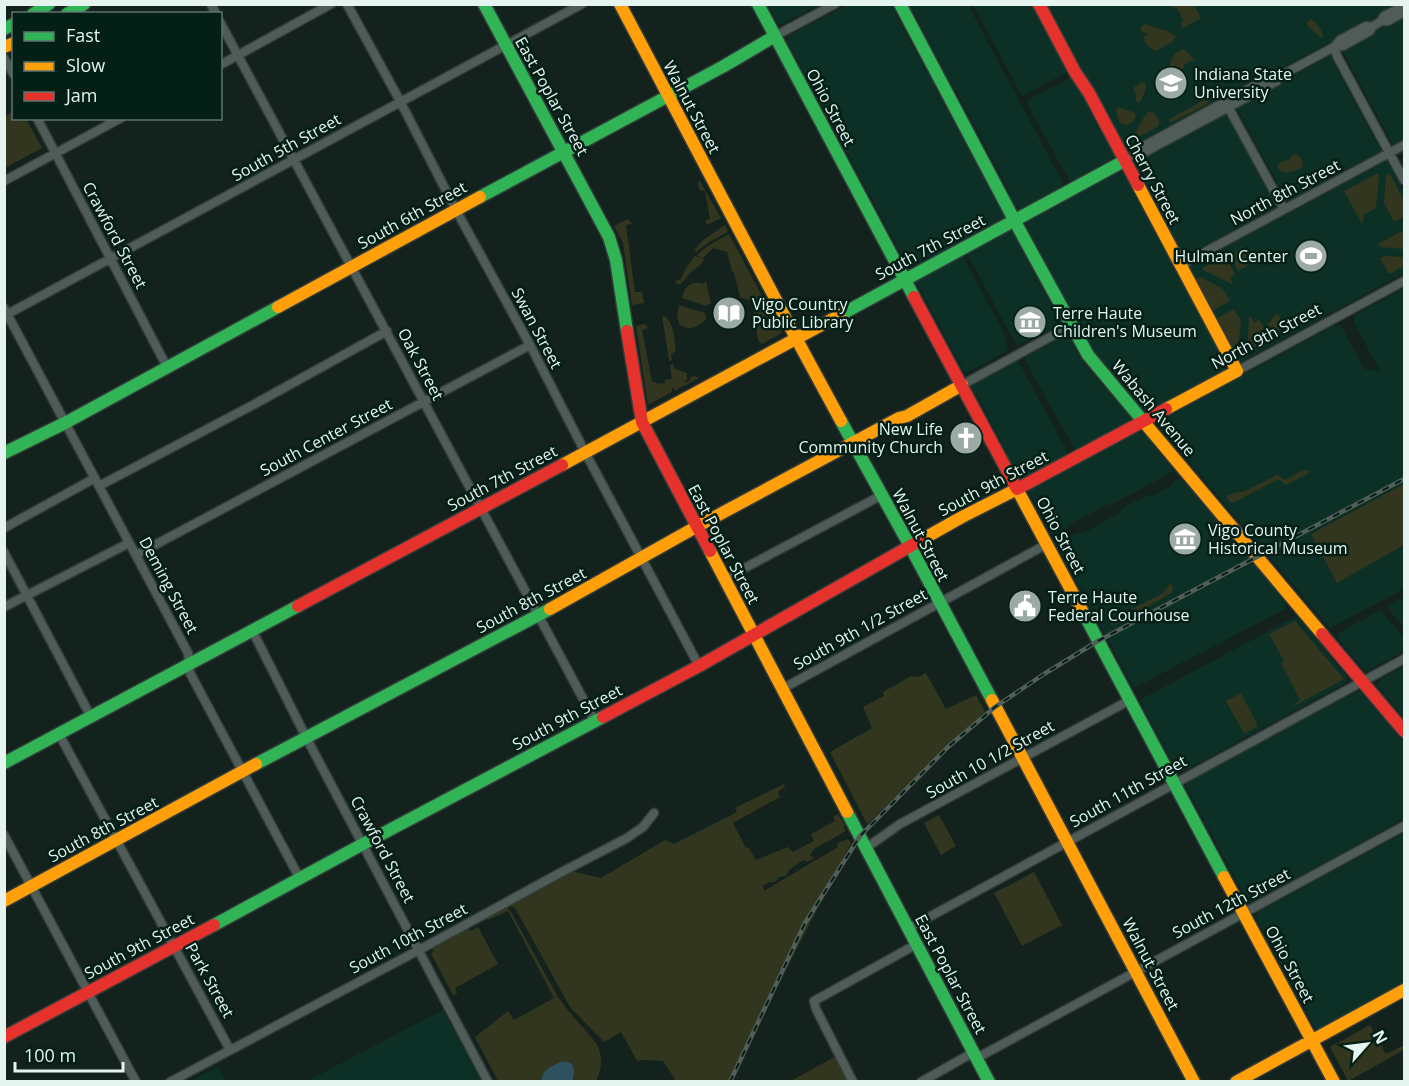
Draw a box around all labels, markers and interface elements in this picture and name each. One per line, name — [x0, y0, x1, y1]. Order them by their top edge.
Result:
legend — [12, 12, 222, 120]
text: Fast — [66, 23, 100, 47]
street label: East Poplar Street — [510, 33, 594, 160]
text: Slow — [66, 53, 105, 77]
street label: Walnut Street — [658, 57, 726, 157]
place label: Indiana State University — [1194, 63, 1292, 103]
street label: Ohio Street — [801, 64, 861, 150]
school or university icon: Indiana State University — [1153, 65, 1189, 101]
text: Jam — [64, 83, 98, 107]
street label: South 5th Street — [228, 108, 345, 186]
street label: Cherry Street — [1120, 130, 1186, 228]
street label: North 8th Street — [1226, 154, 1344, 230]
street label: South 6th Street — [354, 176, 471, 254]
street label: Crawford Street — [78, 178, 153, 293]
street label: South 7th Street — [871, 209, 989, 285]
sports icon: Hulman Center — [1293, 238, 1329, 274]
place label: Hulman Center — [1175, 245, 1288, 267]
street label: Swan Street — [506, 284, 568, 373]
place label: Vigo Country Public Library — [752, 293, 854, 333]
library icon: Vigo Country Public Library — [711, 295, 747, 331]
street label: North 9th Street — [1207, 298, 1325, 374]
place label: Terre Haute Children's Museum — [1053, 302, 1197, 342]
museum icon: Terre Haute Children's Museum — [1012, 304, 1048, 340]
street label: Oak Street — [393, 324, 449, 404]
street label: Wabash Avenue — [1107, 355, 1201, 461]
street label: South Center Street — [256, 393, 396, 481]
place label: New Life Community Church — [798, 418, 943, 458]
church icon: New Life Community Church — [948, 420, 984, 456]
street label: South 7th Street — [443, 440, 561, 516]
street label: South 9th Street — [934, 445, 1052, 521]
street label: East Poplar Street — [683, 480, 765, 608]
street label: Walnut Street — [887, 485, 955, 585]
street label: Ohio Street — [1031, 492, 1091, 578]
place label: Vigo County Historical Museum — [1208, 519, 1348, 559]
museum icon: Vigo County Historical Museum — [1167, 521, 1203, 557]
street label: Deming Street — [134, 533, 204, 638]
street label: South 8th Street — [472, 562, 590, 638]
street label: South 9th 1/2 Street — [789, 583, 931, 675]
place label: Terre Haute Federal Courhouse — [1048, 586, 1190, 626]
public building icon: Terre Haute Federal Courhouse — [1007, 588, 1043, 624]
street label: South 9th Street — [508, 679, 626, 755]
street label: South 10 1/2 Street — [922, 714, 1058, 803]
street label: South 11th Street — [1066, 750, 1191, 832]
street label: South 8th Street — [44, 791, 162, 867]
street label: Crawford Street — [346, 792, 421, 907]
street label: South 12th Street — [1168, 863, 1294, 943]
street label: South 10th Street — [345, 898, 471, 978]
street label: South 9th Street — [80, 908, 198, 984]
street label: East Poplar Street — [910, 910, 992, 1038]
street label: Walnut Street — [1117, 914, 1185, 1014]
street label: Ohio Street — [1260, 921, 1320, 1007]
street label: Park Street — [180, 939, 240, 1022]
north arrow — [1337, 1014, 1397, 1074]
text: N — [1367, 1026, 1393, 1048]
scale bar — [15, 1035, 123, 1073]
text: 100 m — [24, 1043, 76, 1067]

